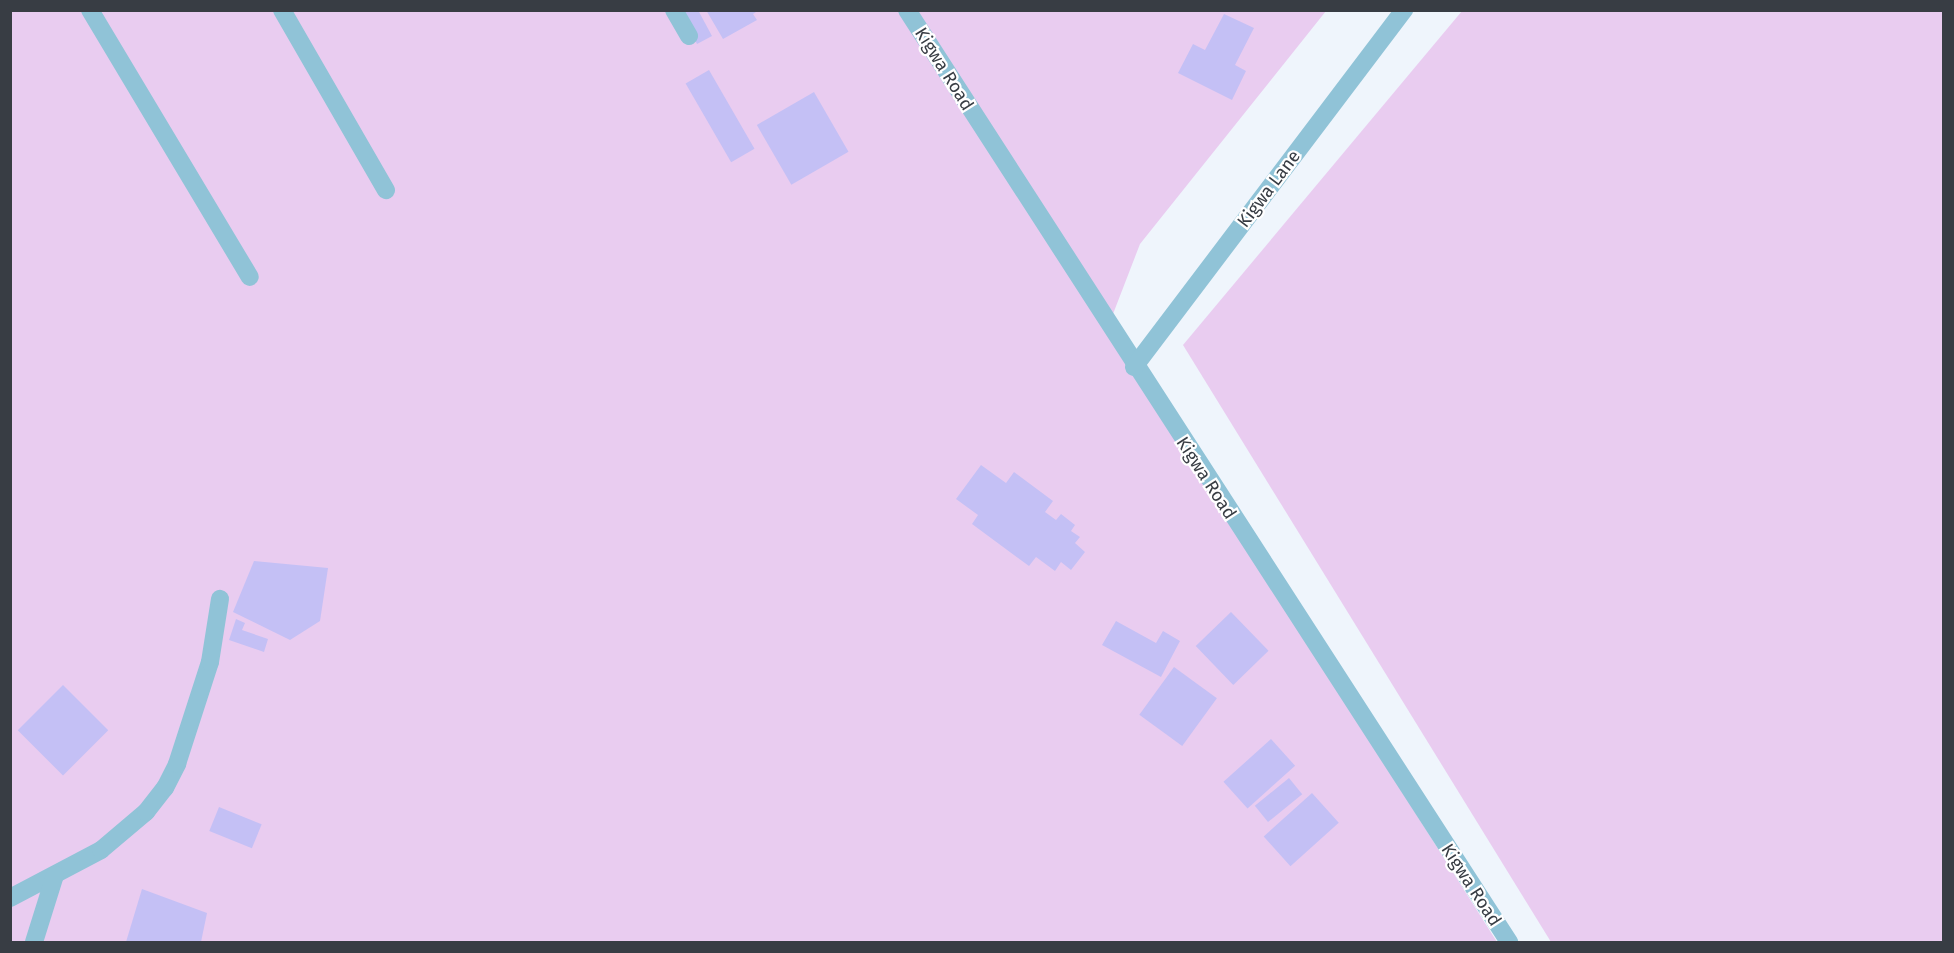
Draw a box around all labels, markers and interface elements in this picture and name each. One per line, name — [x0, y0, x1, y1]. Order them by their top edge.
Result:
street label: Kigwa Road — [910, 24, 978, 114]
street label: Kigwa Lane — [1233, 146, 1305, 232]
street label: Kigwa Road — [1171, 433, 1241, 523]
street label: Kigwa Road — [1436, 840, 1506, 930]

